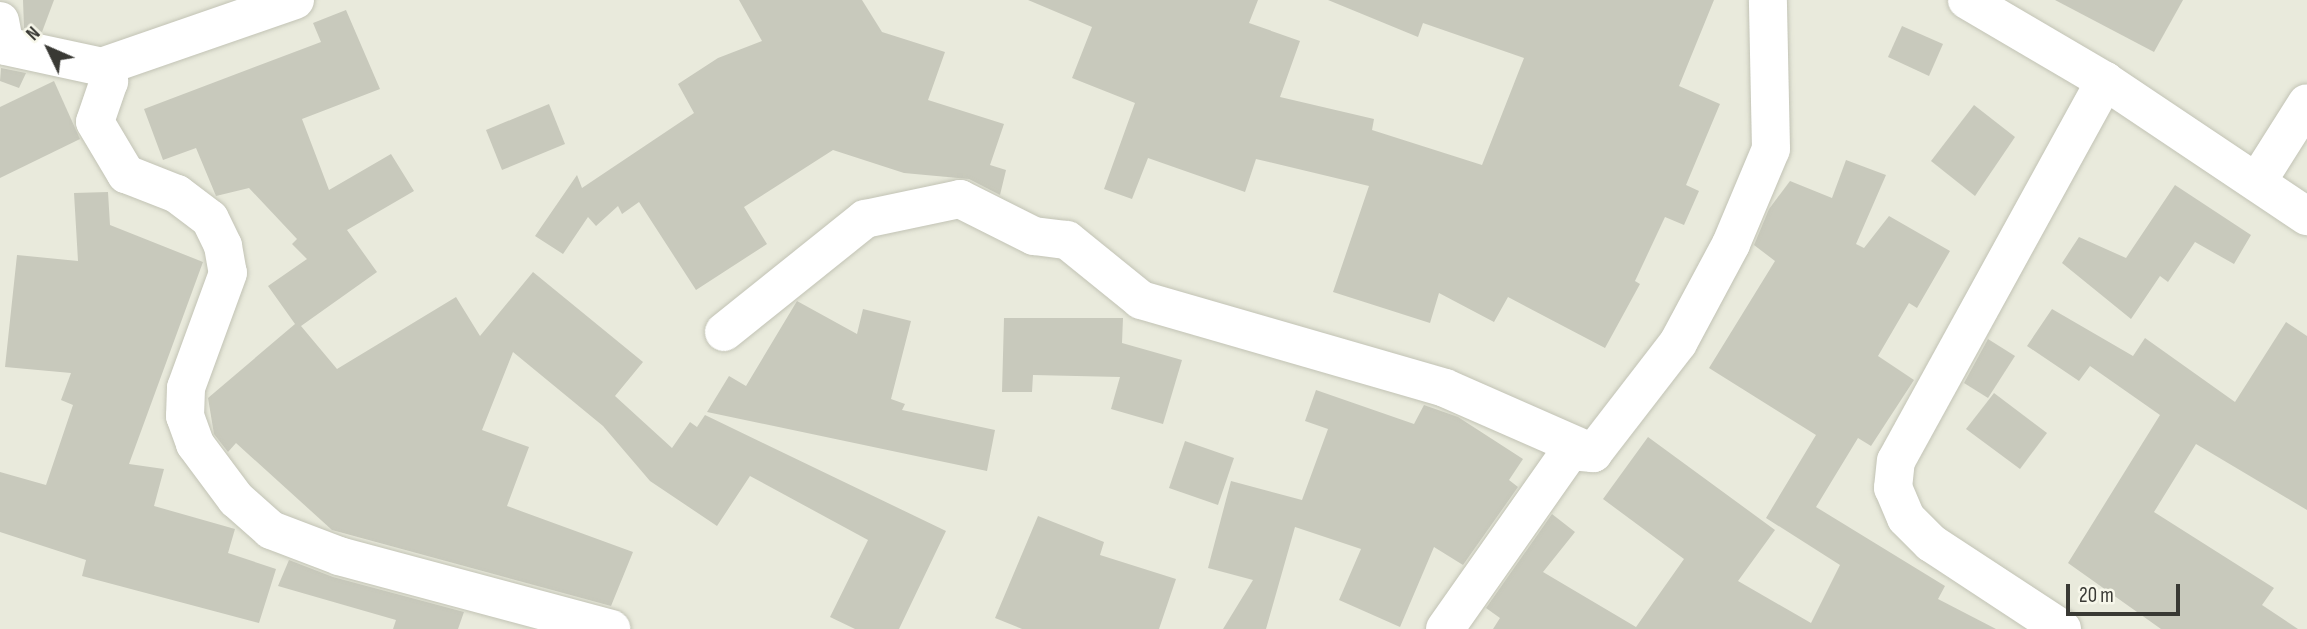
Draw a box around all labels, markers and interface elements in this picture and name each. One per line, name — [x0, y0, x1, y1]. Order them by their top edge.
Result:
north arrow — [14, 14, 84, 84]
text: N — [22, 22, 45, 46]
scale bar — [2069, 570, 2183, 614]
text: 20 m — [2079, 583, 2114, 608]

